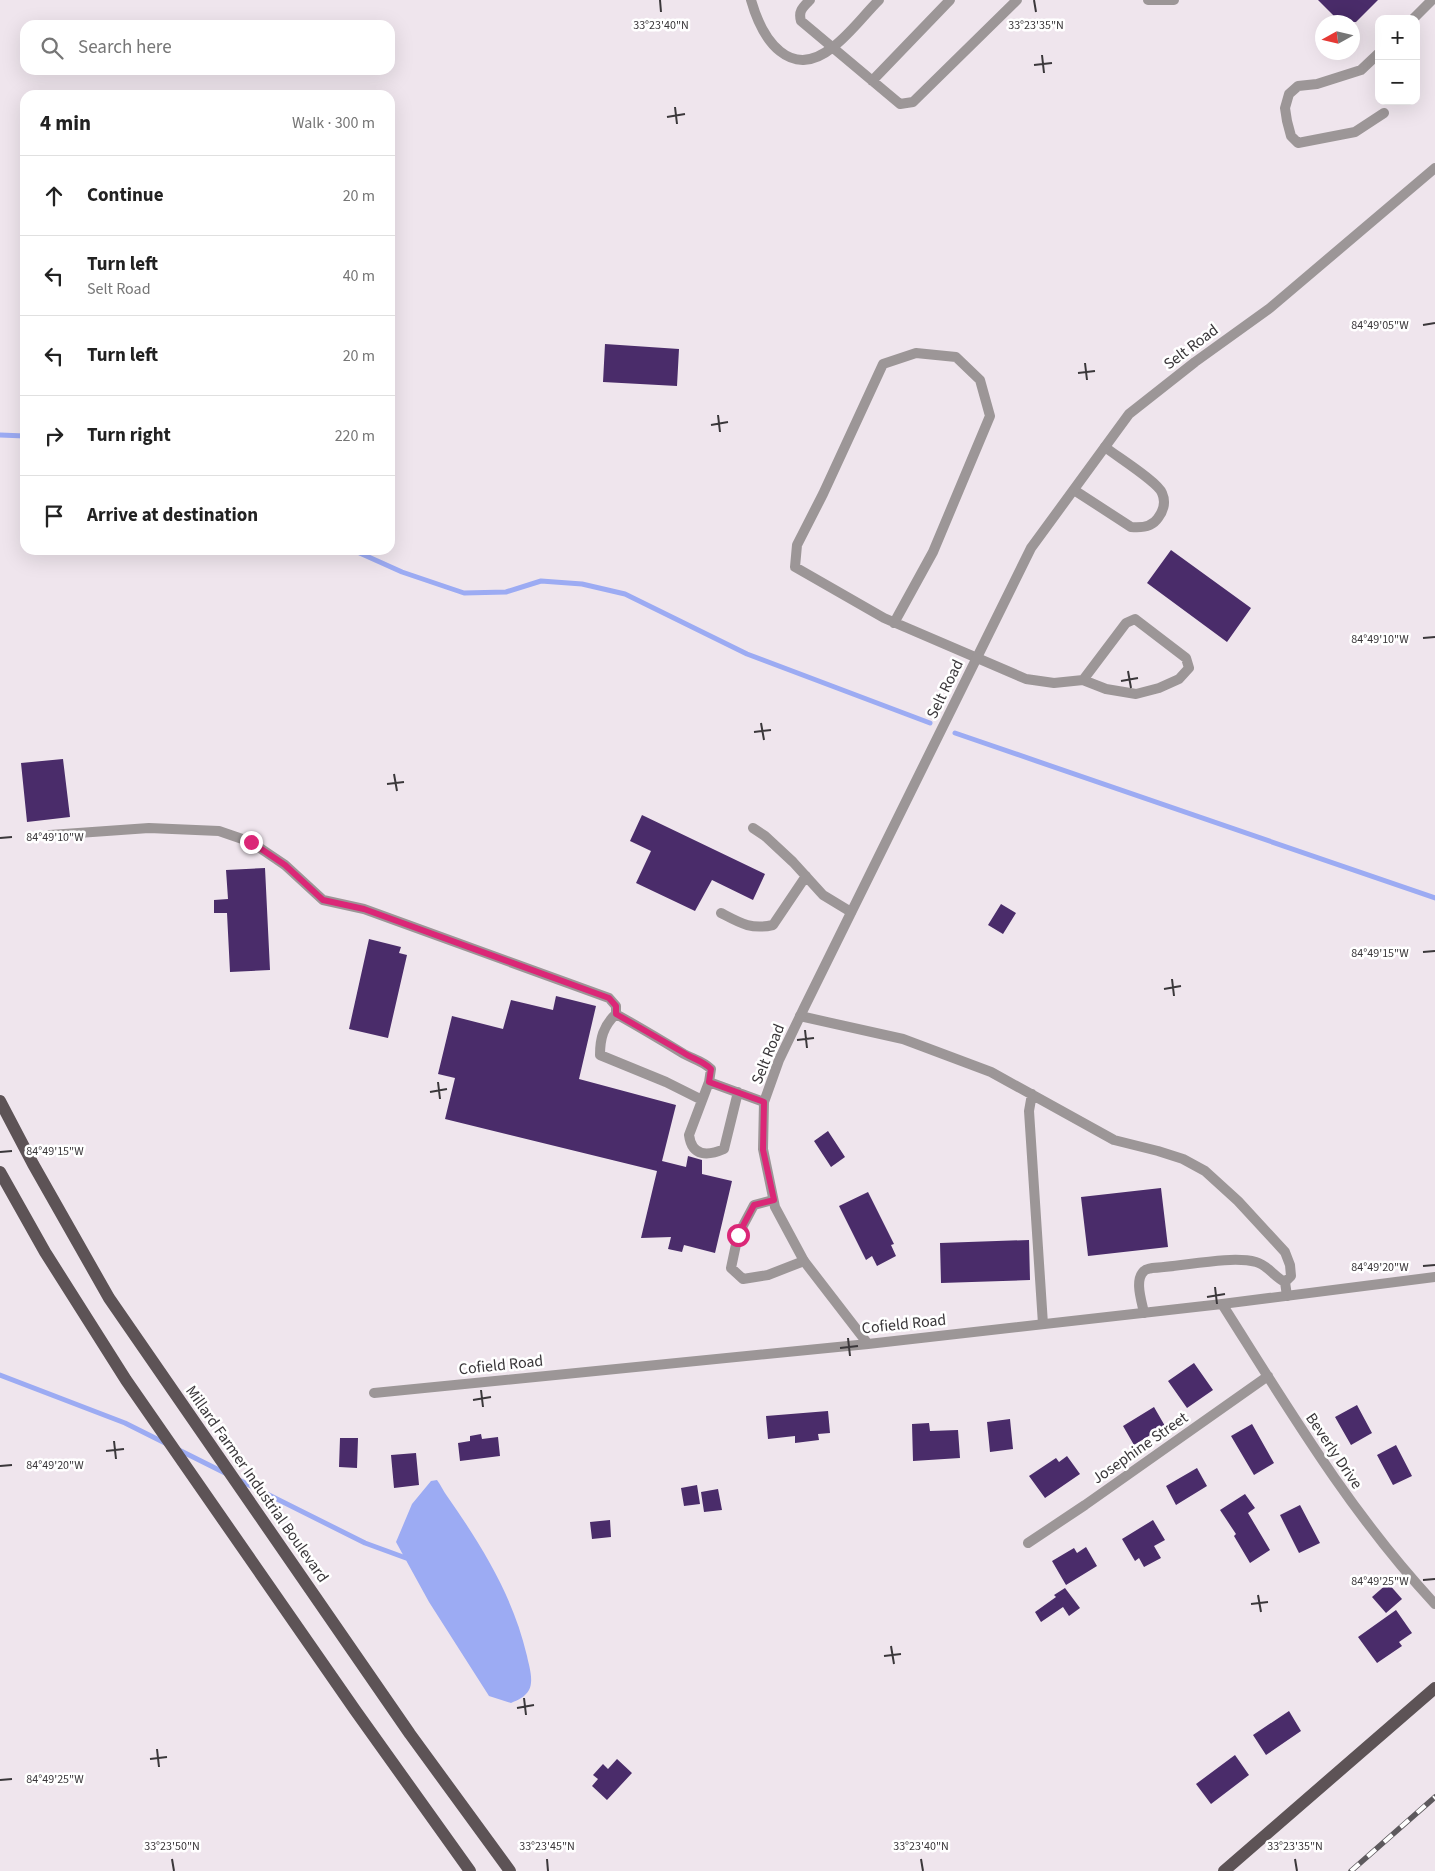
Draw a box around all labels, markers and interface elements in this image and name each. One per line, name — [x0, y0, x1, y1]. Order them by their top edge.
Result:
north arrow — [1315, 15, 1360, 60]
map controls — [1375, 15, 1420, 105]
button: + — [1375, 15, 1420, 60]
text: 33°23'40"N — [633, 17, 689, 34]
text: 33°23'35"N — [1008, 17, 1064, 34]
search box — [20, 20, 395, 75]
icon: search — [38, 34, 66, 62]
text: Search here — [78, 34, 172, 61]
button: − — [1375, 60, 1420, 105]
text: 4 min — [40, 108, 91, 138]
text: Walk · 300 m — [292, 112, 375, 134]
icon: ahead — [40, 182, 68, 210]
text: Continue — [87, 182, 164, 209]
text: 20 m — [343, 185, 375, 207]
text: Turn left — [87, 251, 158, 278]
icon: left — [40, 262, 68, 290]
text: 40 m — [343, 265, 375, 287]
text: Selt Road — [87, 278, 151, 300]
text: 84°49'05"W — [1351, 317, 1409, 334]
street label: Selt Road — [1159, 319, 1223, 375]
icon: left — [40, 342, 68, 370]
text: Turn left — [87, 342, 158, 369]
text: 20 m — [343, 345, 375, 367]
icon: right — [40, 422, 68, 450]
text: Turn right — [87, 422, 171, 449]
text: 220 m — [335, 425, 375, 447]
icon: arrive — [40, 502, 68, 530]
text: Arrive at destination — [87, 502, 258, 529]
text: 84°49'10"W — [1351, 631, 1409, 648]
street label: Selt Road — [921, 656, 969, 722]
text: 84°49'10"W — [26, 829, 84, 846]
route end — [240, 831, 263, 854]
text: 84°49'15"W — [1351, 945, 1409, 962]
street label: Selt Road — [746, 1020, 790, 1088]
text: 84°49'15"W — [26, 1143, 84, 1160]
route start — [727, 1224, 750, 1247]
text: 84°49'20"W — [1351, 1259, 1409, 1276]
street label: Cofield Road — [861, 1309, 947, 1339]
street label: Cofield Road — [458, 1350, 544, 1380]
street label: Millard Farmer Industrial Boulevard — [180, 1381, 334, 1587]
street label: Josephine Street — [1088, 1406, 1193, 1489]
street label: Beverly Drive — [1300, 1408, 1368, 1494]
text: 84°49'20"W — [26, 1457, 84, 1474]
text: 84°49'25"W — [1351, 1573, 1409, 1590]
text: 84°49'25"W — [26, 1771, 84, 1788]
text: 33°23'50"N — [144, 1838, 200, 1855]
text: 33°23'45"N — [519, 1838, 575, 1855]
text: 33°23'40"N — [893, 1838, 949, 1855]
text: 33°23'35"N — [1267, 1838, 1323, 1855]

